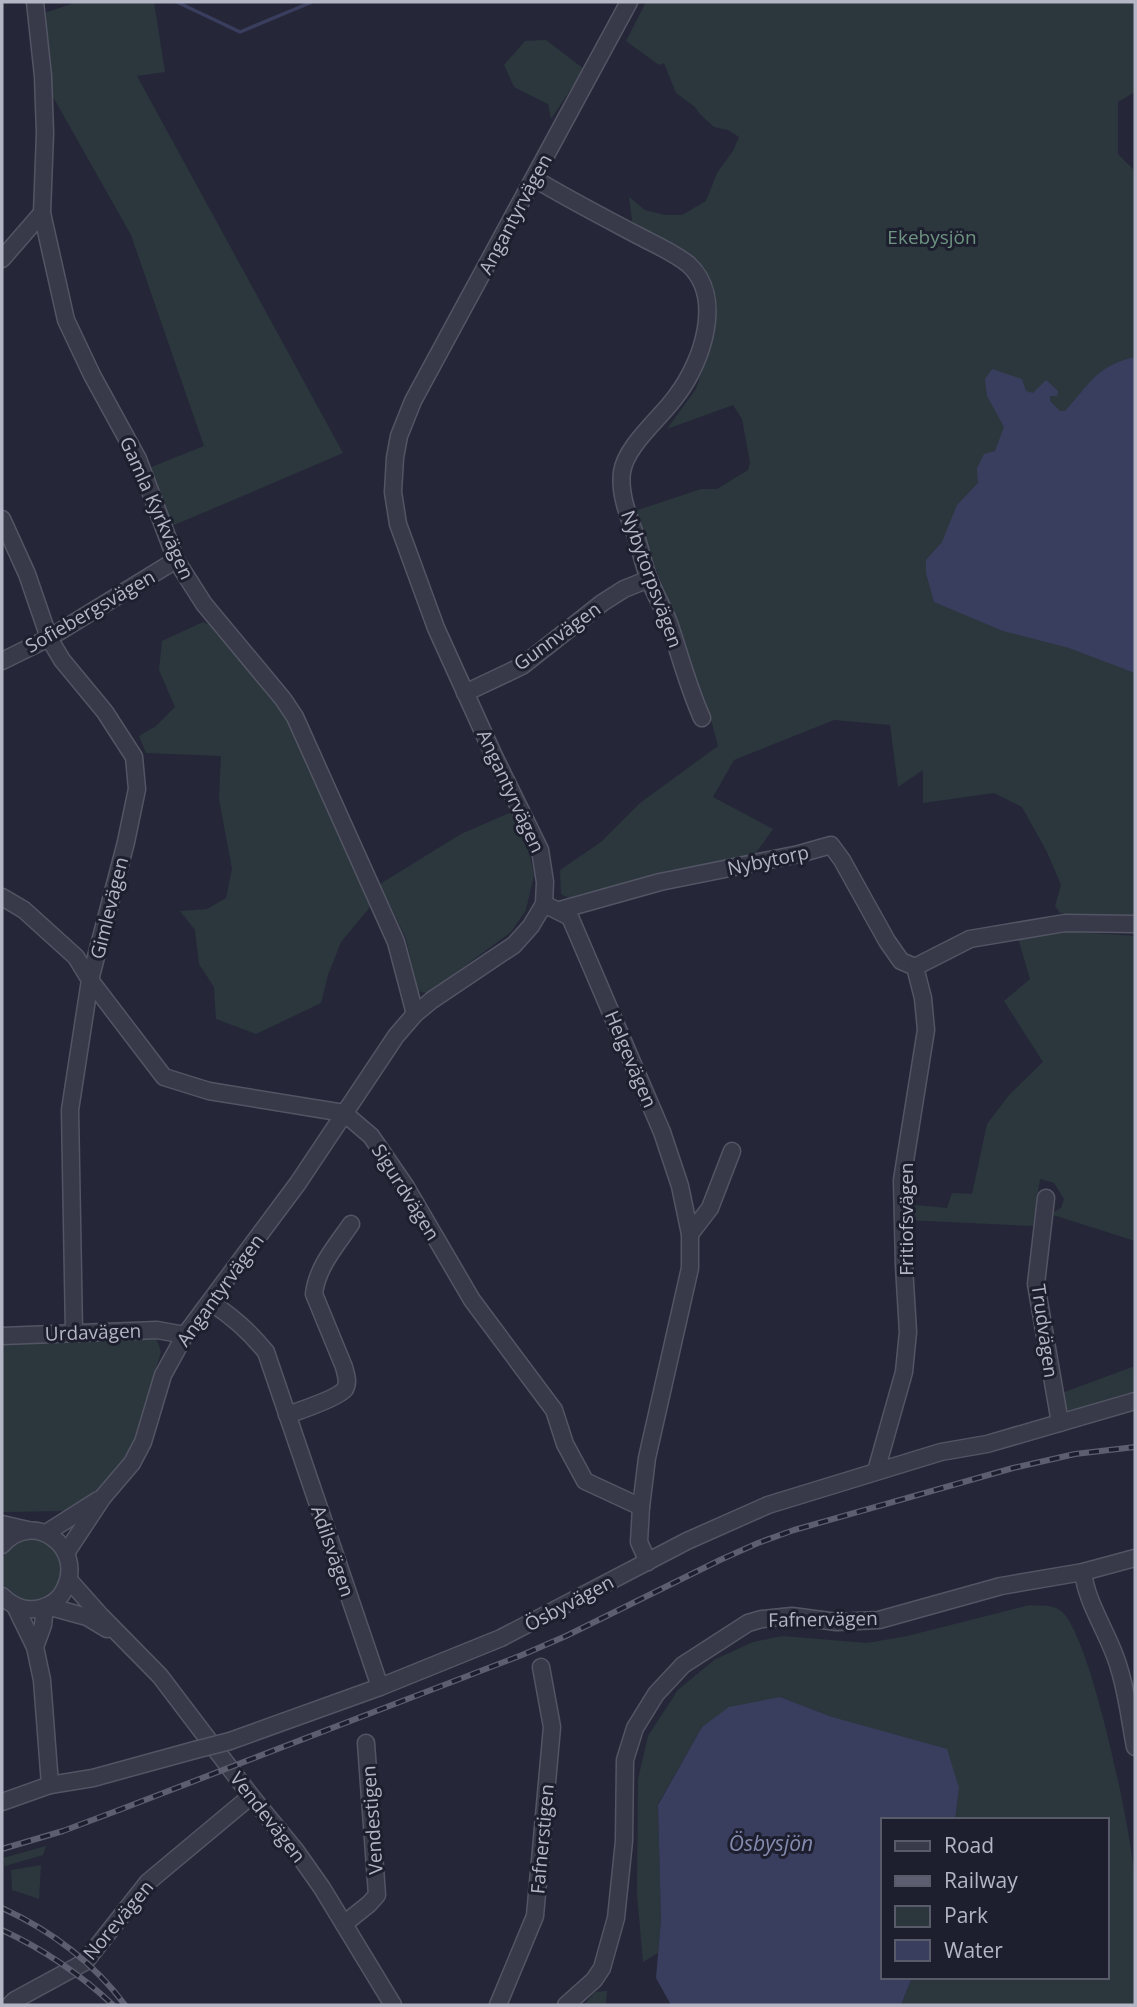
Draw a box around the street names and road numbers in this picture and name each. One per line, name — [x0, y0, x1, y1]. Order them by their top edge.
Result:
street label: Angantyrvägen — [472, 149, 558, 279]
street label: Gamla Kyrkvägen — [114, 432, 200, 584]
street label: Nybytorpsvägen — [615, 507, 689, 651]
street label: Sofiebergsvägen — [20, 563, 160, 659]
street label: Gunnvägen — [508, 596, 606, 676]
street label: Angantyrvägen — [471, 725, 551, 857]
street label: Nybytorp — [725, 839, 811, 881]
street label: Gimlevägen — [84, 854, 134, 962]
street label: Helgevägen — [599, 1006, 663, 1112]
street label: Sigurdvägen — [366, 1139, 446, 1245]
street label: Fritiofsvägen — [893, 1162, 919, 1276]
street label: Angantyrvägen — [170, 1229, 270, 1351]
street label: Trudvägen — [1026, 1283, 1064, 1379]
street label: Urdavägen — [44, 1317, 142, 1347]
street label: Adilsvägen — [305, 1502, 361, 1600]
street label: Ösbyvägen — [520, 1569, 618, 1637]
street label: Fafnervägen — [768, 1605, 878, 1633]
street label: Vendestigen — [355, 1765, 389, 1875]
street label: Vendevägen — [224, 1766, 312, 1868]
street label: Fafnerstigen — [524, 1783, 560, 1895]
street label: Norevägen — [77, 1875, 159, 1965]

